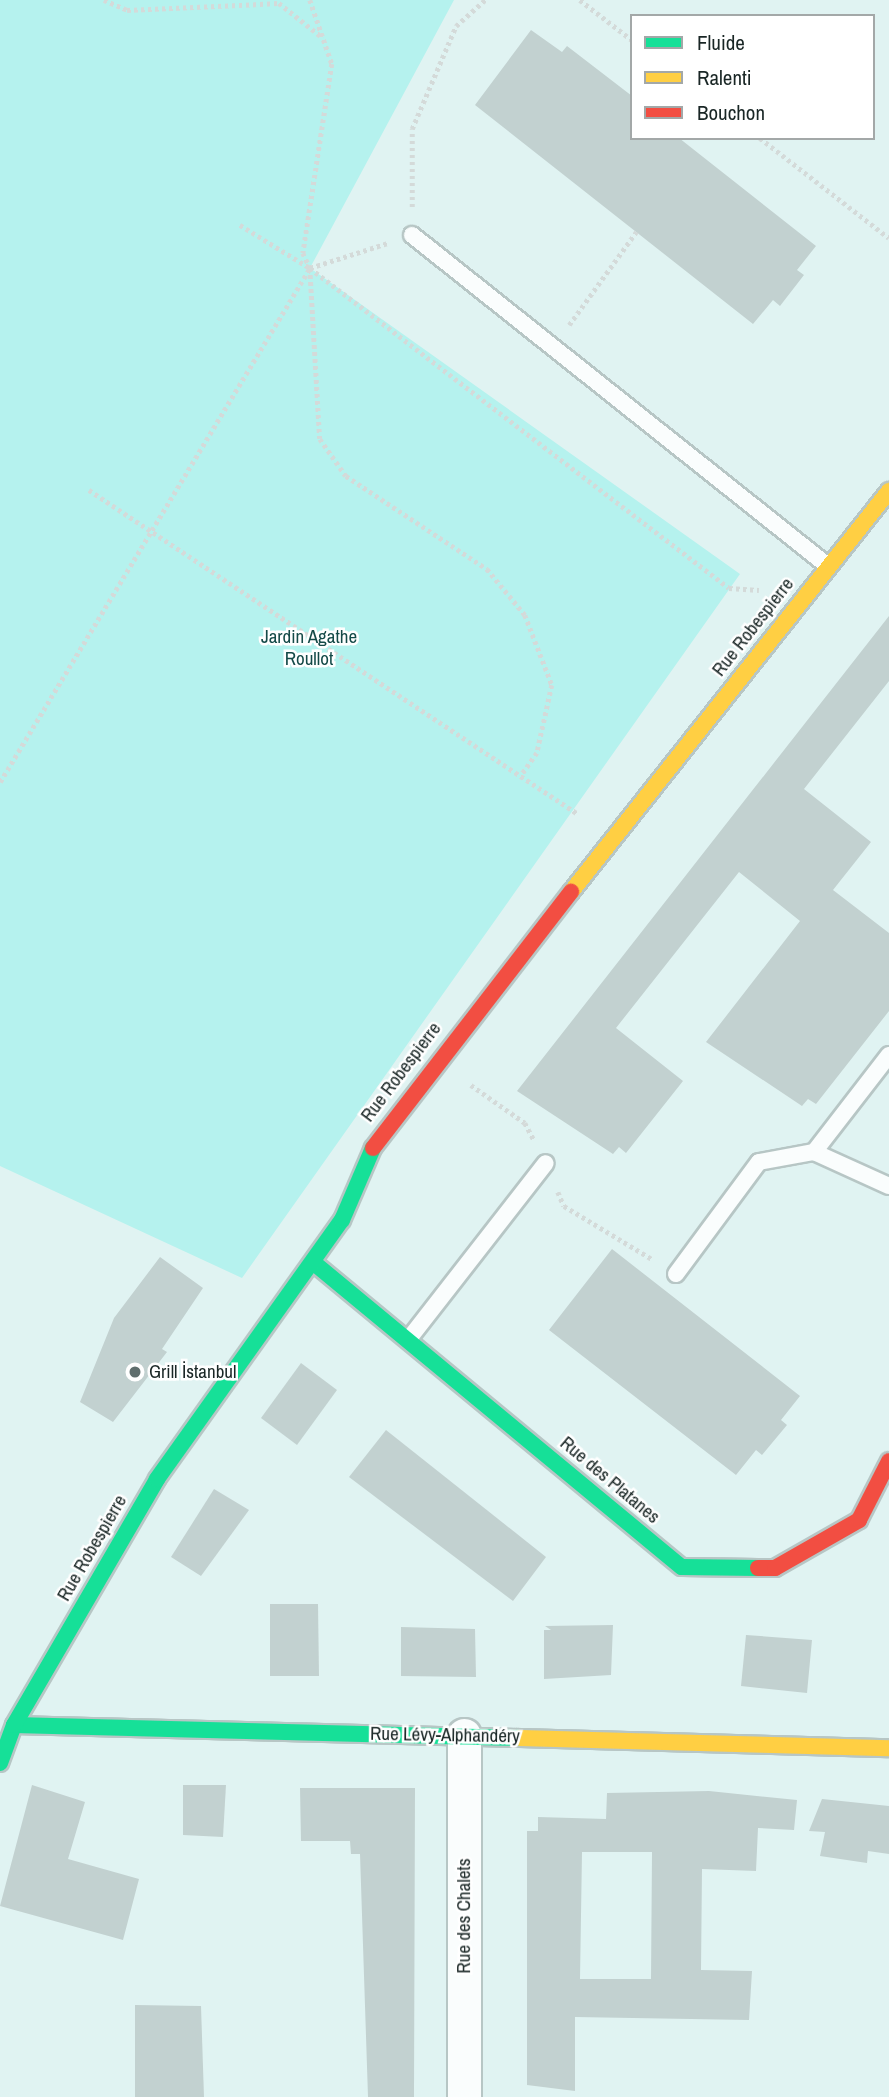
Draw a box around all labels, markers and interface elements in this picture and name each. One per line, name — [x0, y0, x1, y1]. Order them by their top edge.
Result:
legend — [630, 14, 875, 140]
text: Fluide — [697, 28, 745, 57]
text: Ralenti — [697, 63, 752, 92]
text: Bouchon — [697, 98, 765, 127]
street label: Rue Robespierre — [707, 573, 799, 681]
park label: Jardin Agathe Roullot — [260, 626, 358, 670]
street label: Rue Robespierre — [356, 1018, 446, 1126]
place label: Grill İstanbul — [149, 1361, 236, 1383]
marker: Grill İstanbul — [127, 1364, 143, 1380]
street label: Rue des Platanes — [556, 1432, 664, 1528]
street label: Rue Robespierre — [52, 1491, 132, 1605]
street label: Rue Lévy-Alphandéry — [370, 1722, 520, 1748]
street label: Rue des Chalets — [453, 1858, 475, 1974]

